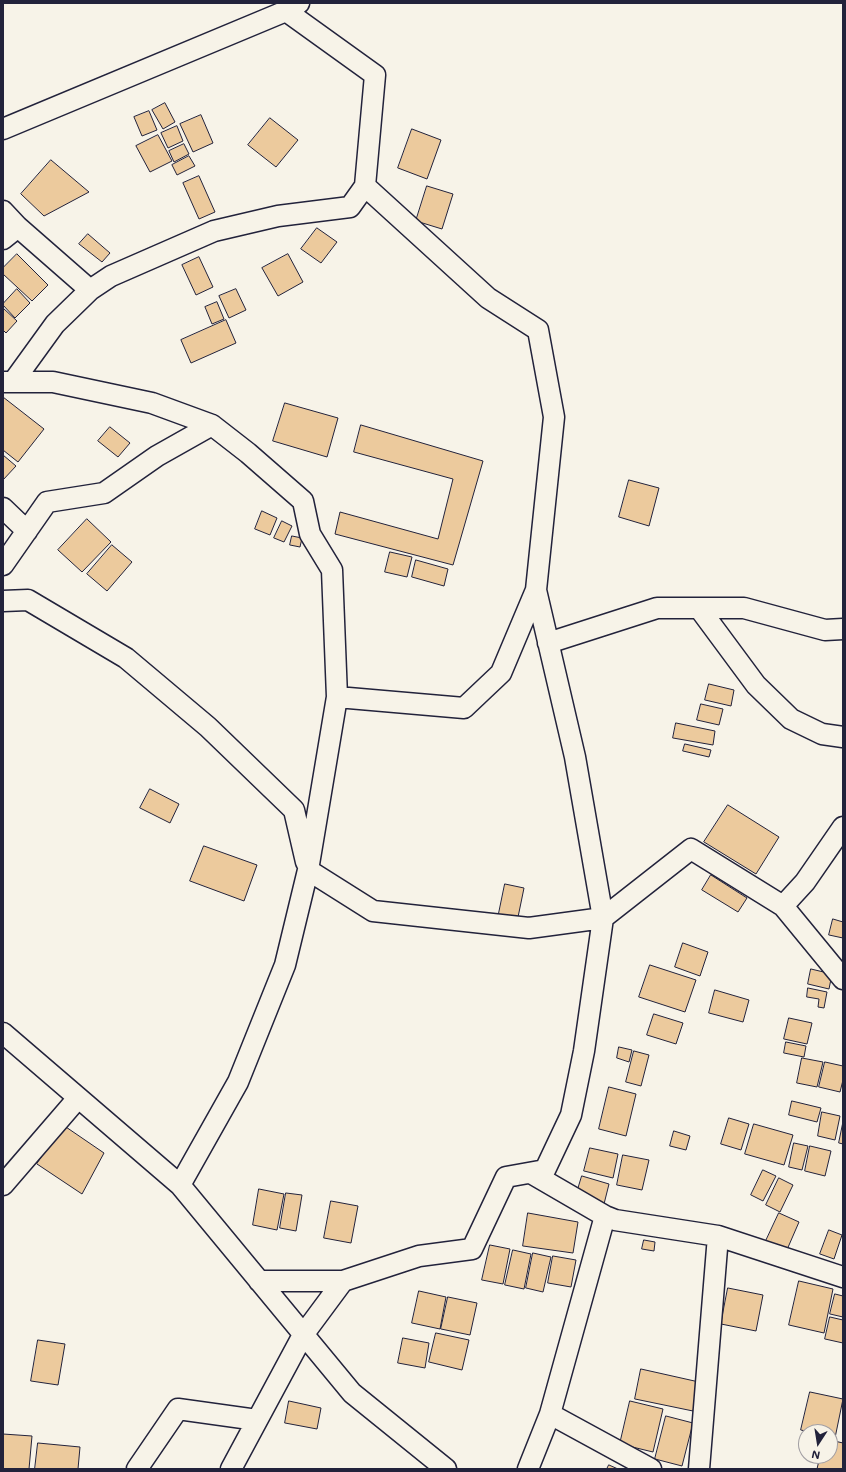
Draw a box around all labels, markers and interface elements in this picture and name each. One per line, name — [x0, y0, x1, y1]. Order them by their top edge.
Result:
north arrow — [798, 1424, 838, 1464]
text: N — [810, 1447, 821, 1463]

